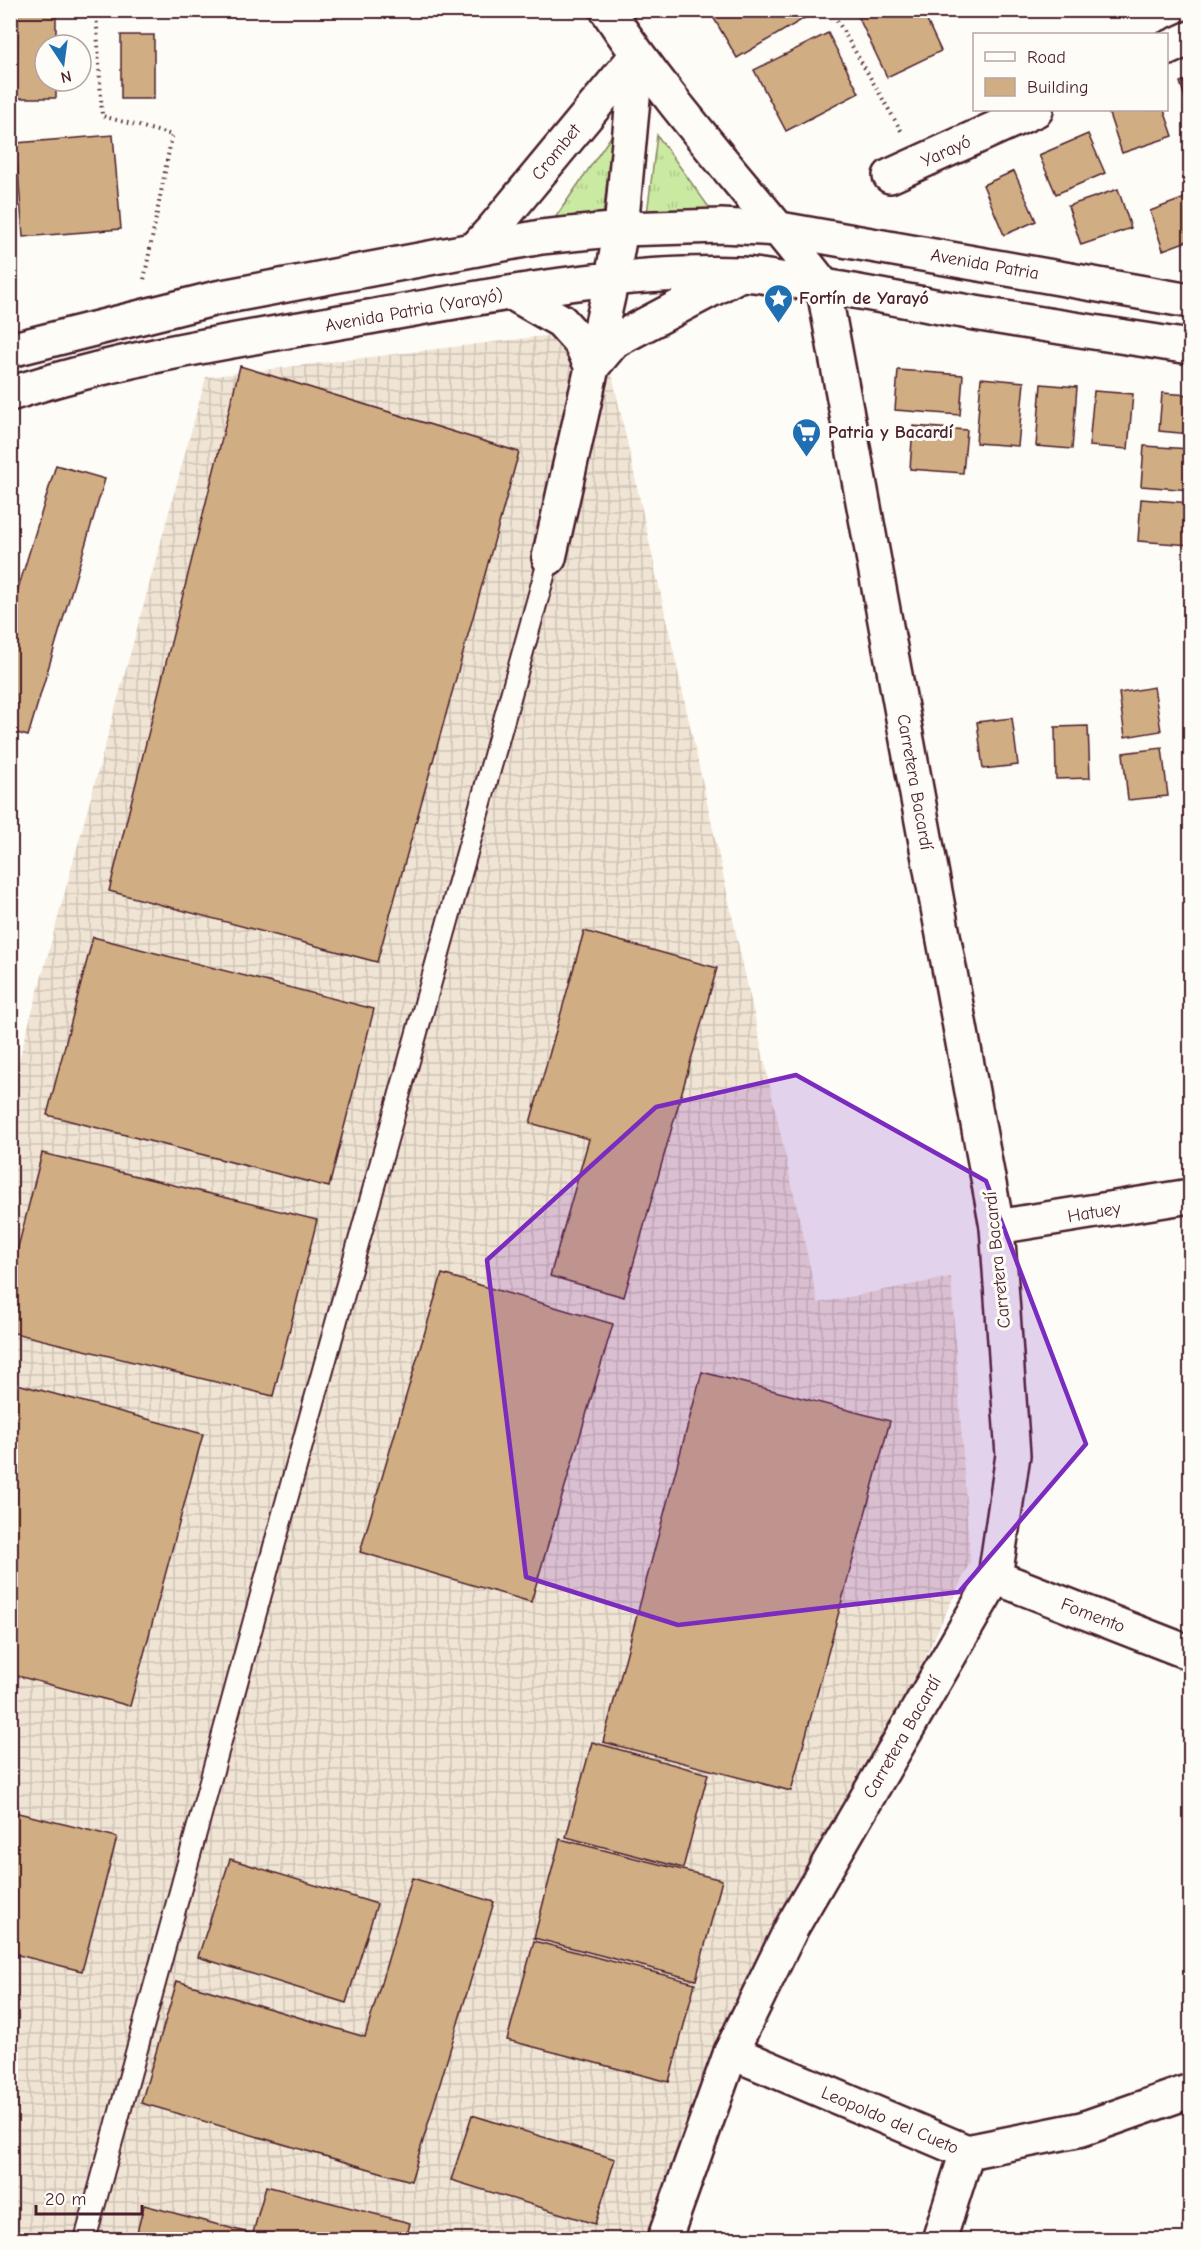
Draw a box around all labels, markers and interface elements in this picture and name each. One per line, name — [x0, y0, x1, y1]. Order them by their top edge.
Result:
north arrow — [33, 33, 93, 93]
legend — [973, 33, 1168, 111]
text: Road — [1027, 47, 1066, 68]
text: N — [59, 67, 73, 87]
text: Building — [1027, 77, 1089, 98]
street label: Crombet — [527, 119, 586, 185]
street label: Yarayó — [918, 131, 974, 172]
street label: Avenida Patria — [929, 245, 1041, 284]
place icon: Fortín de Yarayó — [762, 282, 794, 324]
street label: Avenida Patria (Yarayó) — [323, 284, 505, 337]
place label: Fortín de Yarayó — [799, 288, 929, 309]
supermarket icon: Patria y Bacardí — [791, 416, 823, 458]
place label: Patria y Bacardí — [828, 422, 954, 443]
street label: Carretera Bacardí — [892, 712, 937, 853]
street label: Carretera Bacardí — [980, 1189, 1015, 1330]
street label: Hatuey — [1066, 1198, 1123, 1227]
street label: Fomento — [1058, 1594, 1128, 1637]
street label: Carretera Bacardí — [859, 1672, 946, 1802]
street label: Leopoldo del Cueto — [818, 2082, 962, 2159]
scale bar — [36, 2178, 142, 2216]
text: 20 m — [45, 2189, 86, 2210]

